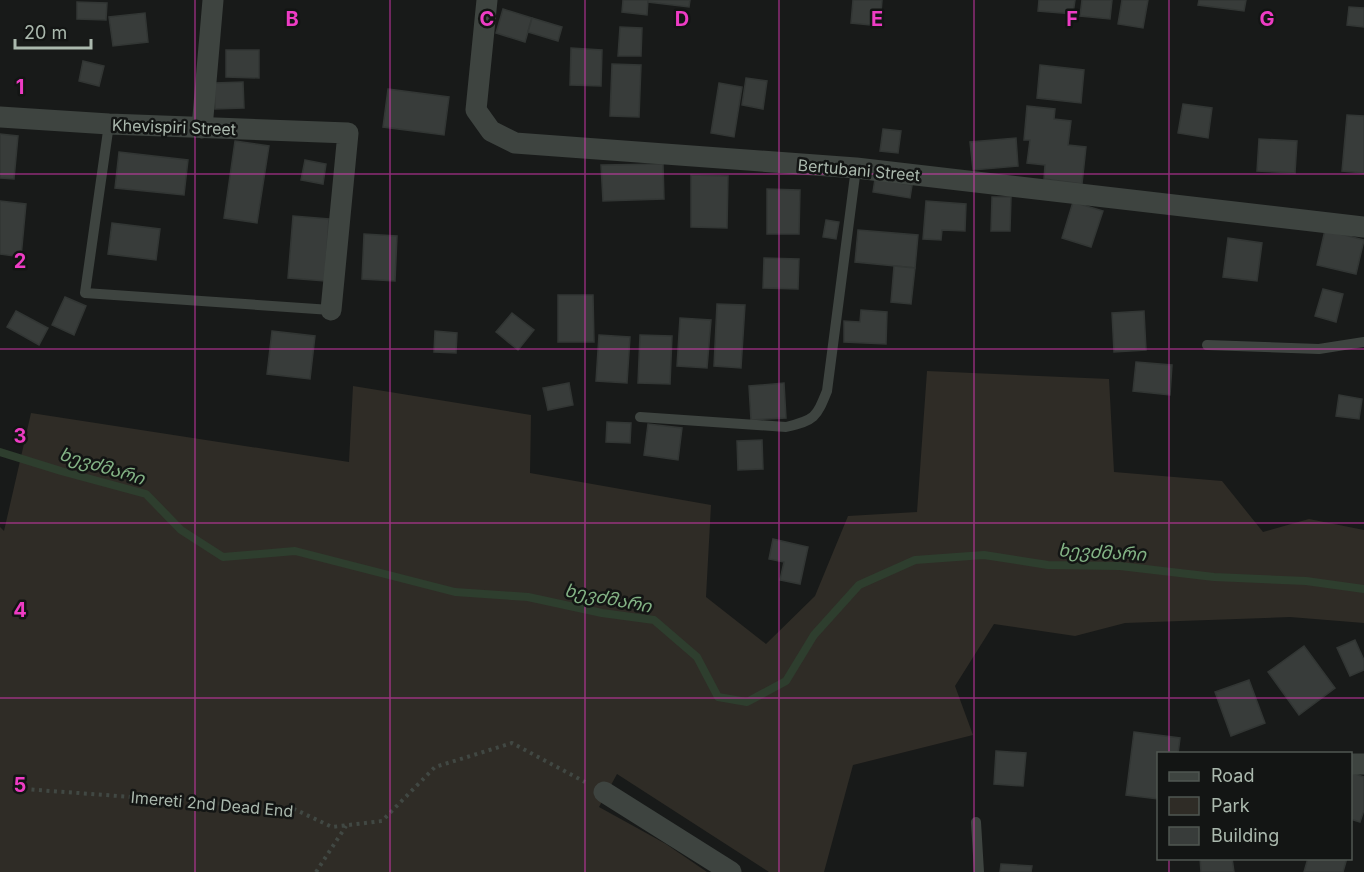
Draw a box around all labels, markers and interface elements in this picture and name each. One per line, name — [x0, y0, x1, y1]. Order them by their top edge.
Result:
text: B — [285, 7, 299, 31]
text: C — [480, 7, 494, 31]
text: D — [675, 7, 689, 31]
text: E — [871, 7, 883, 31]
text: F — [1066, 7, 1078, 31]
text: G — [1259, 7, 1275, 31]
scale bar — [15, 12, 92, 50]
text: 20 m — [24, 22, 67, 43]
text: 1 — [16, 75, 24, 99]
street label: Khevispiri Street — [112, 115, 236, 139]
street label: Bertubani Street — [797, 155, 921, 185]
text: 2 — [14, 249, 26, 273]
text: 3 — [14, 424, 26, 448]
water label: ხევძმარი — [57, 443, 148, 490]
water label: ხევძმარი — [1057, 539, 1147, 566]
water label: ხევძმარი — [563, 579, 654, 618]
text: 4 — [13, 598, 27, 622]
legend — [1157, 752, 1352, 860]
text: Road — [1211, 765, 1254, 786]
text: 5 — [14, 773, 26, 797]
street label: Imereti 2nd Dead End — [130, 787, 294, 821]
text: Park — [1211, 795, 1250, 816]
text: Building — [1211, 825, 1279, 846]

